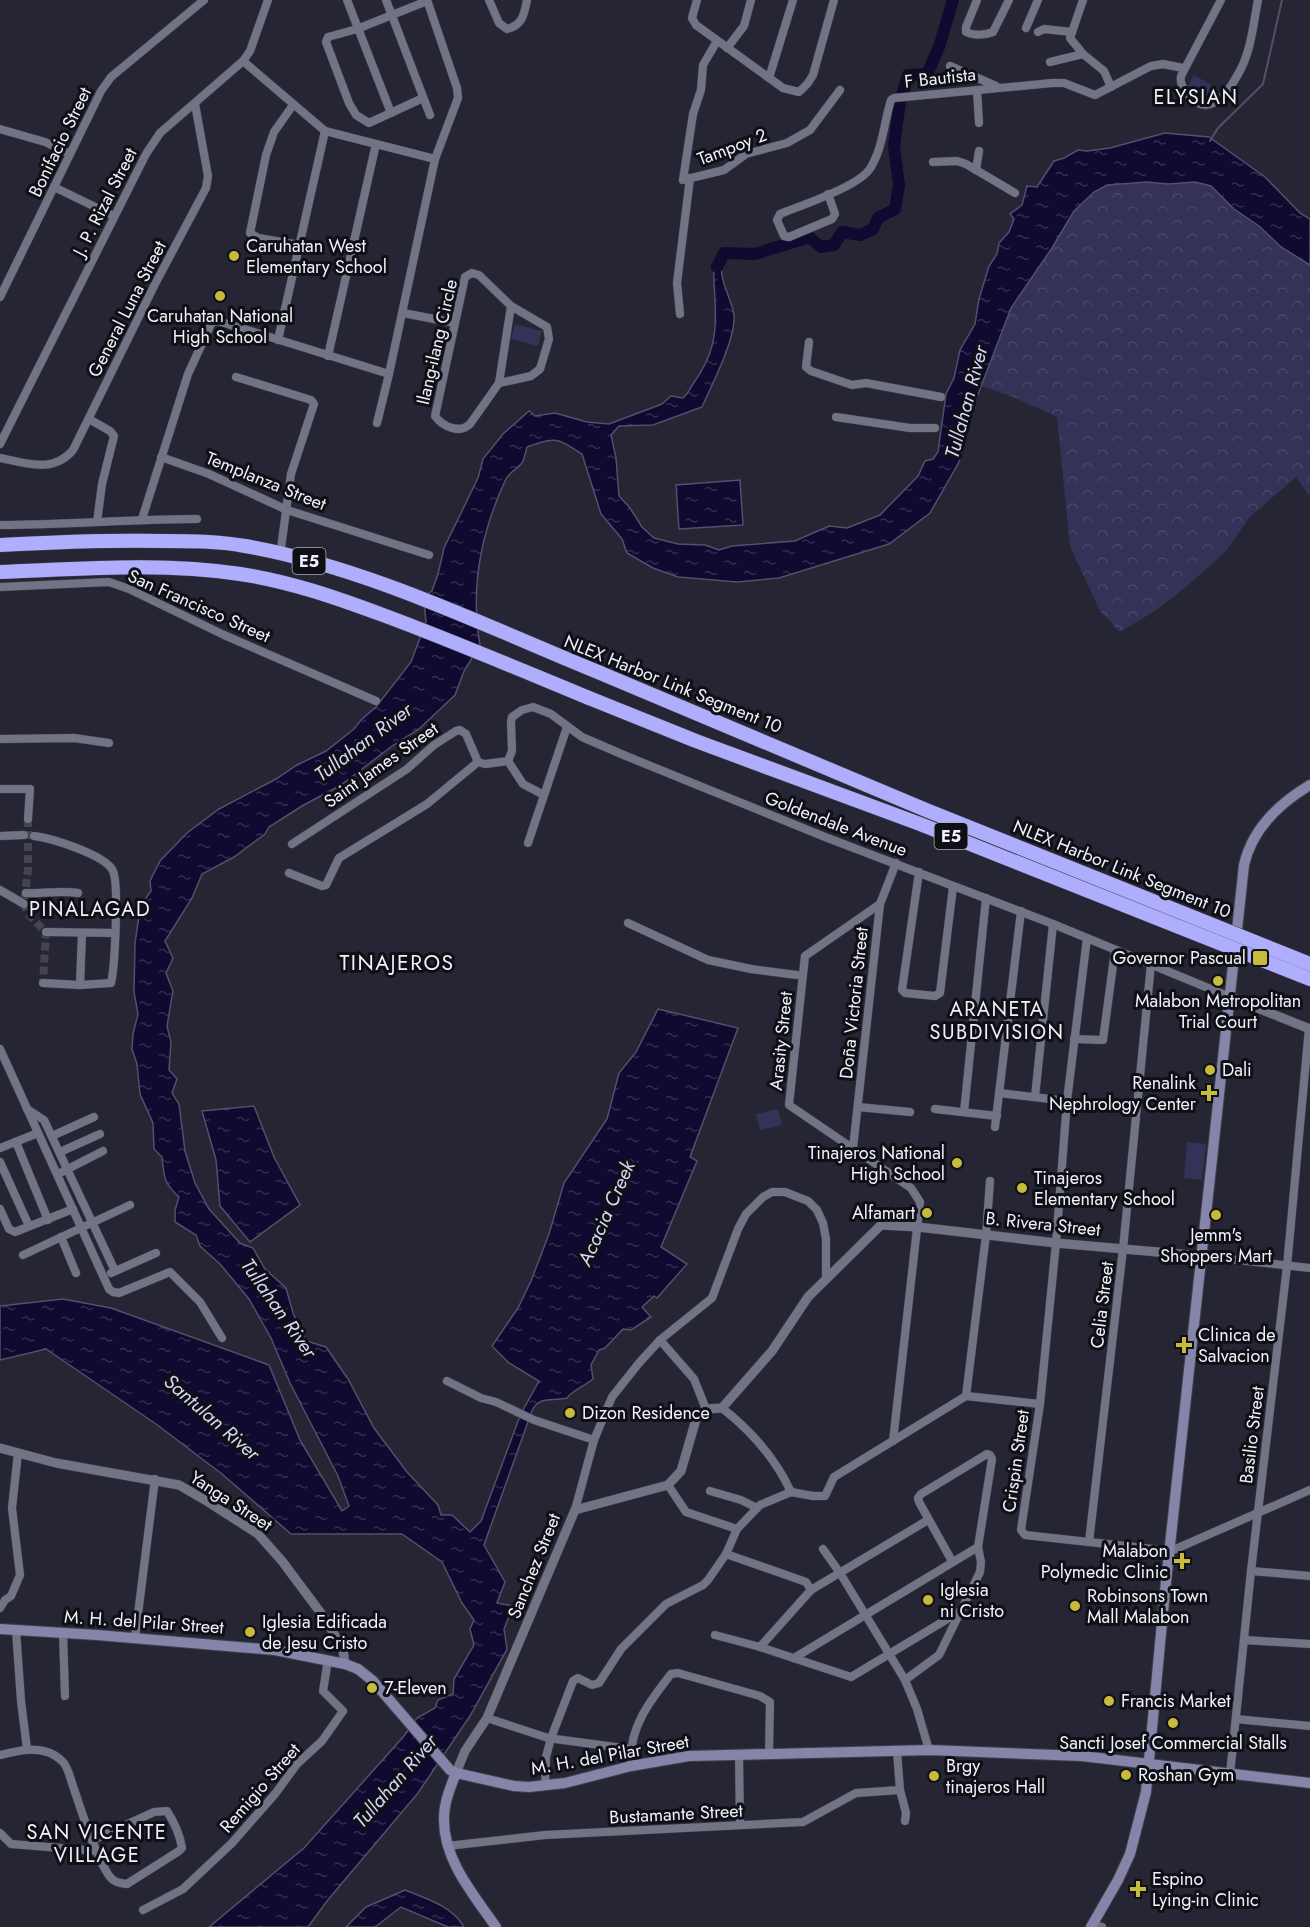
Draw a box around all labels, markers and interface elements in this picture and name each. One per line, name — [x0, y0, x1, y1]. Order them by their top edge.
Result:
street label: F Bautista — [903, 61, 977, 95]
street label: Bonifacio Street — [22, 82, 98, 201]
district label: ELYSIAN — [1154, 83, 1238, 112]
street label: Tampoy 2 — [693, 122, 771, 172]
street label: J. P. Rizal Street — [66, 143, 144, 263]
place label: Caruhatan West Elementary School — [246, 233, 387, 280]
street label: General Luna Street — [81, 236, 173, 382]
marker: Caruhatan West Elementary School — [227, 249, 241, 263]
street label: Ilang-ilang Circle — [410, 277, 464, 407]
marker: Caruhatan National High School — [213, 289, 227, 303]
place label: Caruhatan National High School — [147, 303, 293, 350]
water label: Tullahan River — [937, 341, 996, 462]
street label: Templanza Street — [202, 445, 331, 517]
road number: E5 — [292, 548, 326, 574]
street label: San Francisco Street — [124, 563, 275, 649]
street label: NLEX Harbor Link Segment 10 — [560, 628, 786, 740]
water label: Tullahan River — [308, 695, 419, 789]
street label: Saint James Street — [319, 715, 444, 814]
street label: Goldendale Avenue — [761, 785, 911, 863]
street label: NLEX Harbor Link Segment 10 — [1009, 813, 1235, 925]
road number: E5 — [934, 823, 968, 849]
district label: PINALAGAD — [29, 895, 151, 924]
street label: Doña Victoria Street — [833, 925, 875, 1080]
place label: Governor Pascual — [1112, 945, 1246, 971]
district label: TINAJEROS — [340, 948, 455, 978]
marker: Governor Pascual — [1251, 949, 1269, 967]
marker: Malabon Metropolitan Trial Court — [1211, 974, 1225, 988]
place label: Malabon Metropolitan Trial Court — [1135, 988, 1301, 1035]
street label: Arasity Street — [763, 990, 799, 1092]
district label: ARANETA SUBDIVISION — [930, 995, 1064, 1047]
place label: Dali — [1222, 1057, 1252, 1083]
marker: Dali — [1203, 1063, 1217, 1077]
place label: Renalink Nephrology Center — [1049, 1070, 1197, 1117]
marker: Renalink Nephrology Center — [1200, 1084, 1218, 1102]
place label: Tinajeros National High School — [808, 1140, 945, 1187]
water label: Acacia Creek — [570, 1154, 643, 1272]
marker: Tinajeros National High School — [950, 1156, 964, 1170]
place label: Tinajeros Elementary School — [1034, 1165, 1175, 1212]
marker: Tinajeros Elementary School — [1015, 1181, 1029, 1195]
place label: Alfamart — [852, 1200, 916, 1226]
street label: B. Rivera Street — [984, 1205, 1102, 1243]
marker: Alfamart — [920, 1206, 934, 1220]
marker: Jemm's Shoppers Mart — [1209, 1208, 1223, 1222]
place label: Jemm's Shoppers Mart — [1160, 1222, 1272, 1269]
water label: Tullahan River — [233, 1253, 324, 1365]
street label: Celia Street — [1084, 1259, 1120, 1350]
place label: Clinica de Salvacion — [1198, 1322, 1275, 1369]
marker: Clinica de Salvacion — [1175, 1336, 1193, 1354]
water label: Santulan River — [157, 1367, 267, 1468]
street label: Basilio Street — [1233, 1384, 1271, 1485]
place label: Dizon Residence — [582, 1400, 710, 1426]
marker: Dizon Residence — [563, 1406, 577, 1420]
street label: Crispin Street — [996, 1407, 1036, 1514]
street label: Yanga Street — [185, 1465, 278, 1538]
street label: Sanchez Street — [501, 1509, 567, 1623]
place label: Malabon Polymedic Clinic — [1041, 1538, 1168, 1585]
marker: Malabon Polymedic Clinic — [1173, 1552, 1191, 1570]
place label: Iglesia ni Cristo — [940, 1577, 1004, 1624]
place label: Robinsons Town Mall Malabon — [1087, 1583, 1208, 1630]
marker: Iglesia ni Cristo — [921, 1593, 935, 1607]
marker: Robinsons Town Mall Malabon — [1068, 1599, 1082, 1613]
street label: M. H. del Pilar Street — [63, 1603, 225, 1641]
place label: Iglesia Edificada de Jesu Cristo — [262, 1609, 387, 1656]
marker: Iglesia Edificada de Jesu Cristo — [243, 1625, 257, 1639]
place label: 7-Eleven — [384, 1675, 447, 1701]
marker: 7-Eleven — [365, 1681, 379, 1695]
place label: Francis Market — [1121, 1688, 1231, 1714]
marker: Francis Market — [1102, 1694, 1116, 1708]
marker: Sancti Josef Commercial Stalls — [1166, 1716, 1180, 1730]
water label: Tullahan River — [346, 1727, 445, 1835]
street label: M. H. del Pilar Street — [529, 1728, 692, 1782]
place label: Sancti Josef Commercial Stalls — [1059, 1730, 1287, 1756]
street label: Remigio Street — [214, 1737, 307, 1838]
place label: Brgy tinajeros Hall — [946, 1753, 1045, 1800]
place label: Roshan Gym — [1138, 1762, 1234, 1788]
marker: Roshan Gym — [1119, 1768, 1133, 1782]
marker: Brgy tinajeros Hall — [927, 1769, 941, 1783]
street label: Bustamante Street — [609, 1797, 744, 1830]
district label: SAN VICENTE VILLAGE — [27, 1818, 167, 1870]
place label: Espino Lying-in Clinic — [1152, 1866, 1259, 1913]
marker: Espino Lying-in Clinic — [1129, 1880, 1147, 1898]

